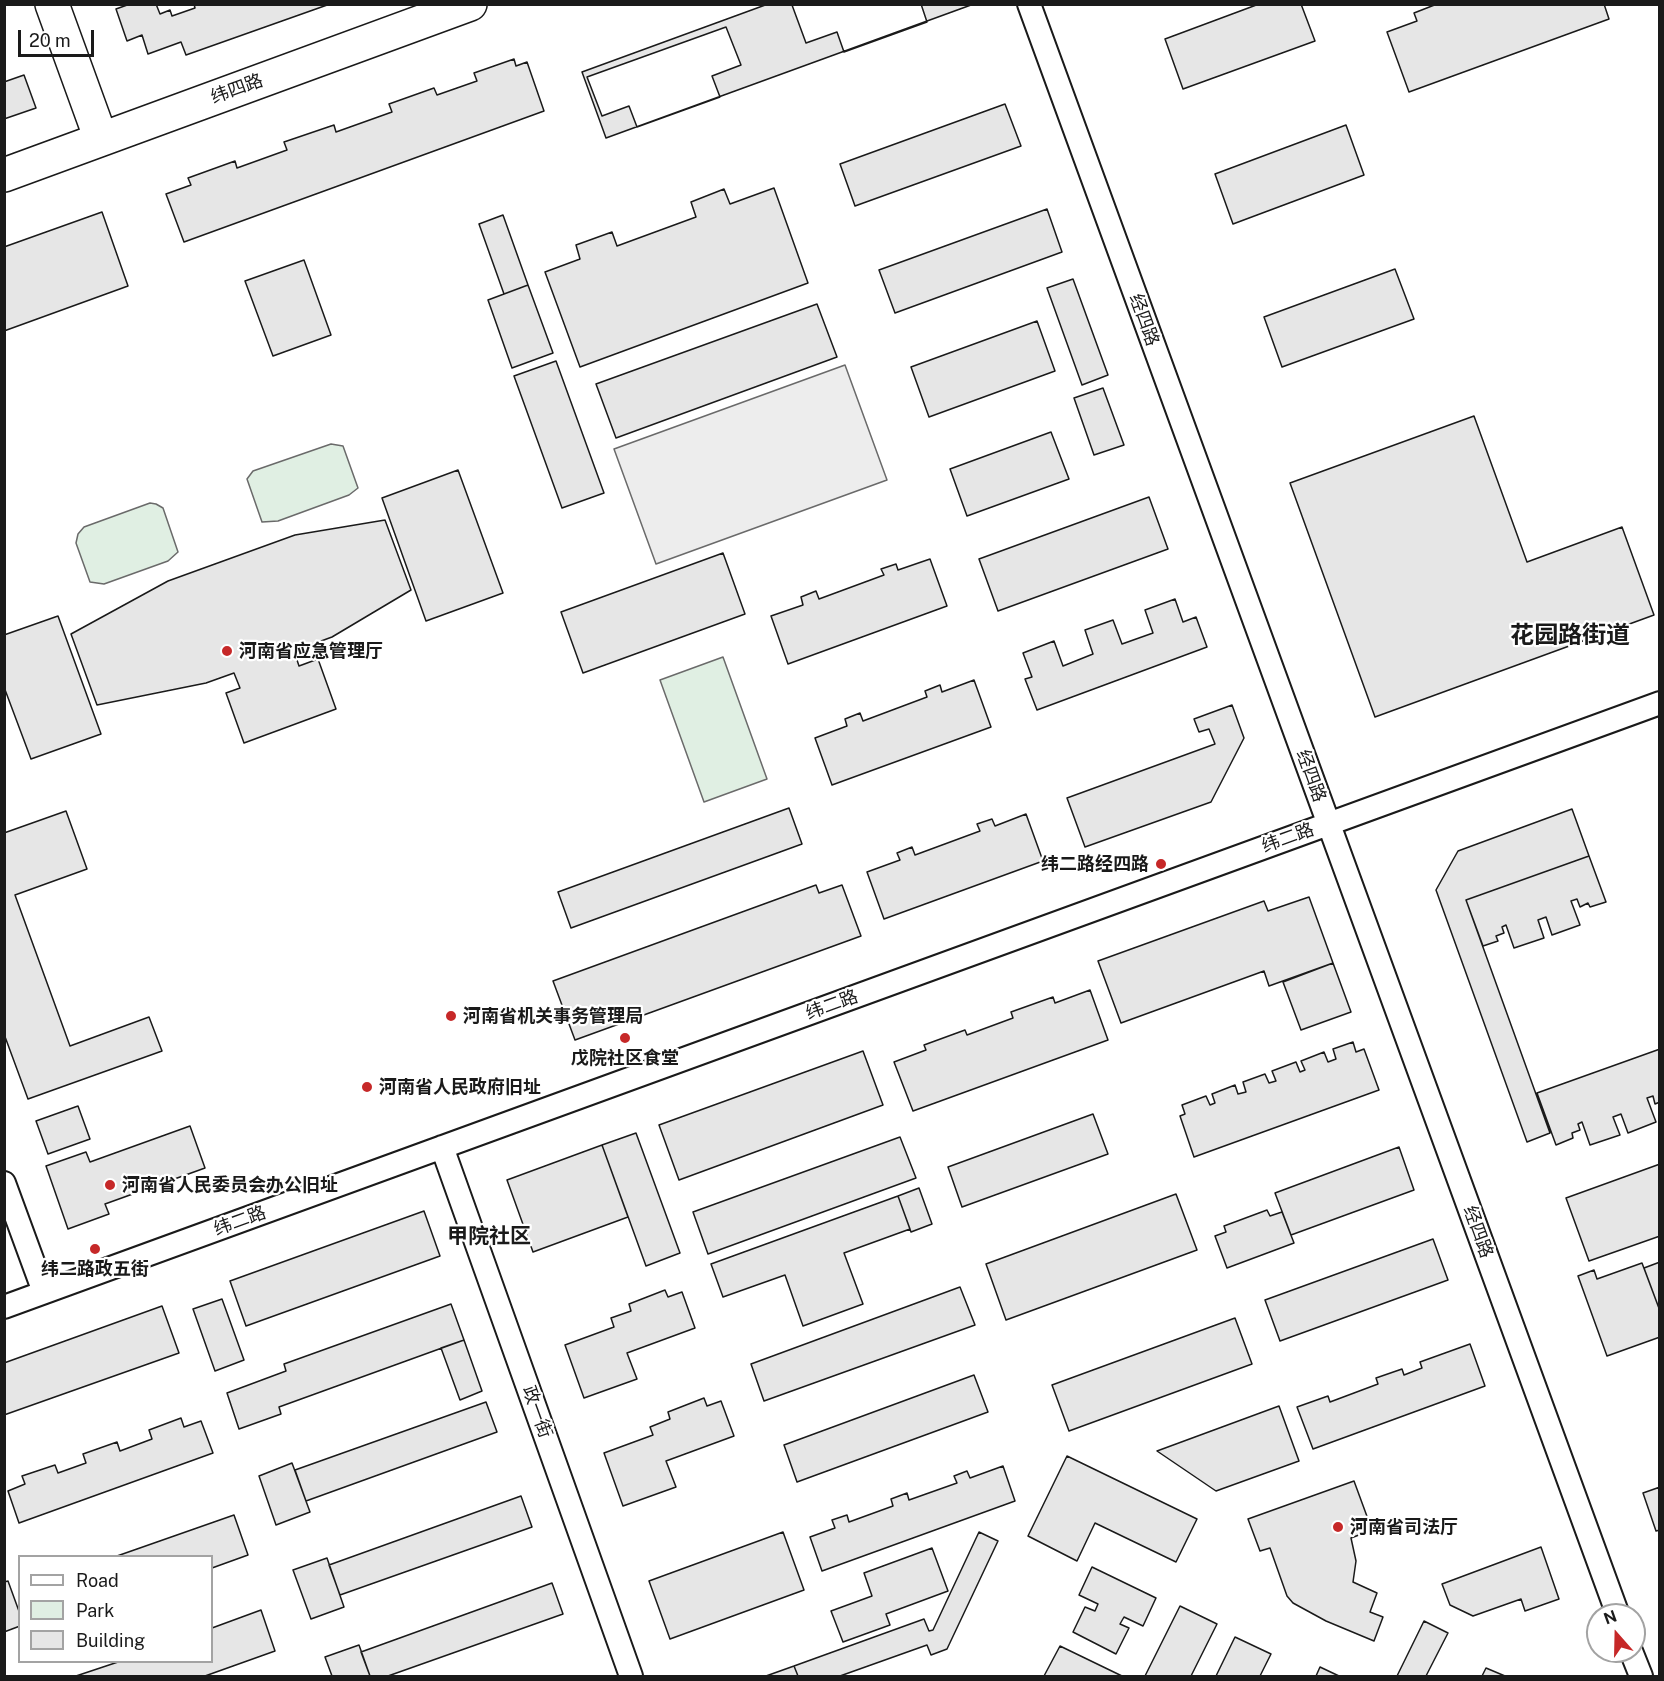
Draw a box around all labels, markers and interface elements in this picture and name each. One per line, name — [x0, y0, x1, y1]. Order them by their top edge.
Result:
scale bar — [21, 18, 98, 56]
text: 20 m — [29, 30, 71, 51]
street label: 纬四路 — [208, 70, 266, 108]
street label: 经四路 — [1125, 291, 1163, 349]
district label: 花园路街道 — [1510, 622, 1630, 650]
place label: 河南省应急管理厅 — [239, 640, 383, 662]
marker: 河南省应急管理厅 — [220, 644, 234, 658]
street label: 经四路 — [1292, 747, 1330, 805]
street label: 纬二路 — [1259, 819, 1317, 857]
place label: 纬二路经四路 — [1041, 853, 1149, 875]
marker: 纬二路经四路 — [1154, 857, 1168, 871]
street label: 纬二路 — [803, 986, 861, 1024]
place label: 河南省机关事务管理局 — [463, 1005, 643, 1027]
marker: 河南省机关事务管理局 — [444, 1009, 458, 1023]
marker: 戊院社区食堂 — [618, 1031, 632, 1045]
place label: 戊院社区食堂 — [571, 1047, 679, 1069]
place label: 河南省人民政府旧址 — [379, 1076, 541, 1098]
marker: 河南省人民政府旧址 — [360, 1080, 374, 1094]
place label: 河南省人民委员会办公旧址 — [122, 1174, 338, 1196]
marker: 河南省人民委员会办公旧址 — [103, 1178, 117, 1192]
street label: 纬二路 — [211, 1202, 269, 1240]
street label: 经四路 — [1459, 1203, 1497, 1261]
district label: 甲院社区 — [447, 1224, 531, 1250]
marker: 纬二路政五街 — [88, 1242, 102, 1256]
place label: 纬二路政五街 — [41, 1258, 149, 1280]
street label: 政一街 — [518, 1383, 556, 1441]
place label: 河南省司法厅 — [1350, 1516, 1458, 1538]
marker: 河南省司法厅 — [1331, 1520, 1345, 1534]
legend — [18, 1555, 213, 1663]
text: Road — [76, 1570, 119, 1591]
text: Park — [76, 1600, 114, 1621]
north arrow — [1586, 1603, 1646, 1663]
text: N — [1601, 1606, 1619, 1629]
text: Building — [76, 1630, 145, 1651]

